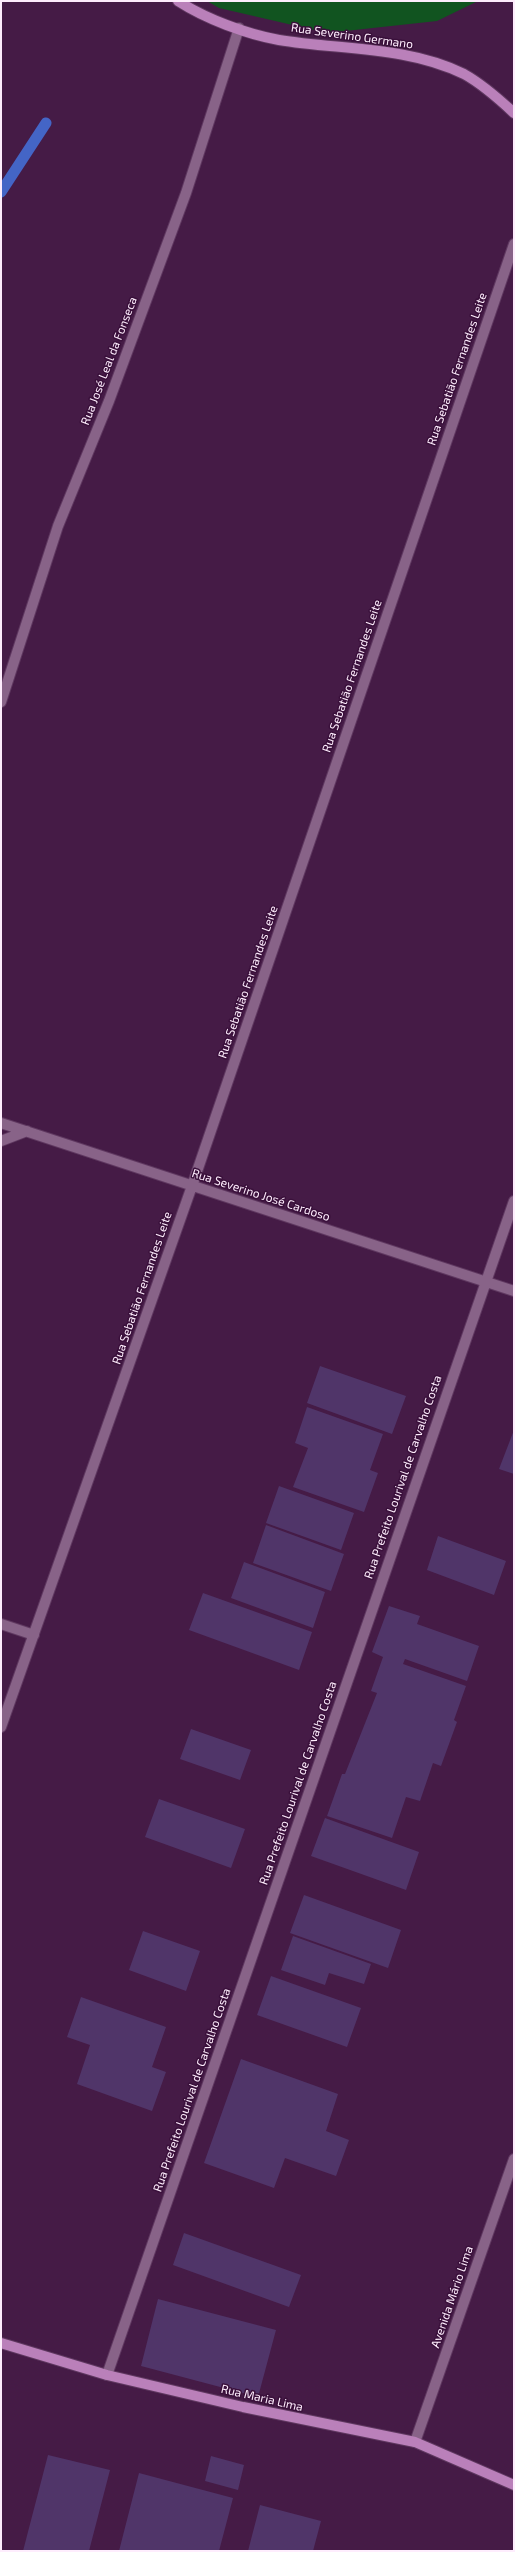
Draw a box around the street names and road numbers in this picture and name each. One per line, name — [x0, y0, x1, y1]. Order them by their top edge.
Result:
street label: Rua Severino Germano — [290, 20, 414, 52]
street label: Rua Sebatião Fernandes Leite — [424, 291, 490, 447]
street label: Rua José Leal da Fonseca — [78, 295, 140, 427]
street label: Rua Sebatião Fernandes Leite — [319, 598, 385, 754]
street label: Rua Sebatião Fernandes Leite — [215, 904, 281, 1060]
street label: Rua Severino José Cardoso — [190, 1166, 332, 1224]
street label: Rua Sebatião Fernandes Leite — [109, 1210, 175, 1366]
street label: Rua Prefeito Lourival de Carvalho Costa — [361, 1373, 445, 1581]
street label: Rua Prefeito Lourival de Carvalho Costa — [256, 1679, 340, 1887]
street label: Rua Prefeito Lourival de Carvalho Costa — [150, 1986, 234, 2194]
street label: Avenida Mário Lima — [428, 2244, 476, 2350]
street label: Rua Maria Lima — [219, 2382, 305, 2414]

